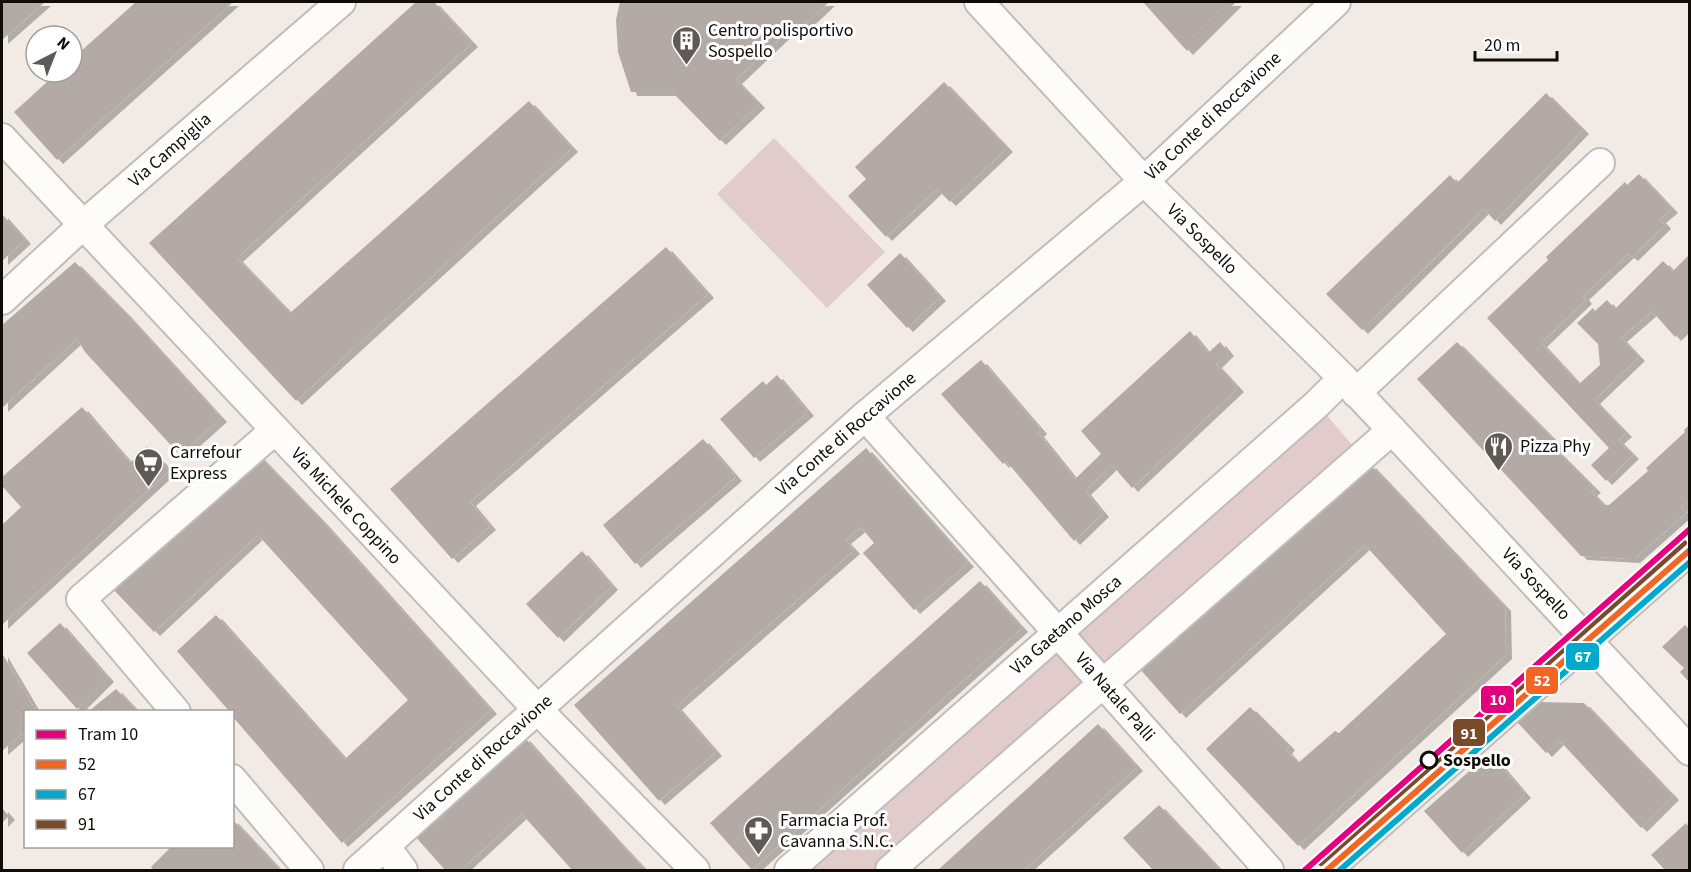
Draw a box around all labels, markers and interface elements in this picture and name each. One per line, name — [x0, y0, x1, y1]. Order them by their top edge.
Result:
place label: Centro polisportivo Sospello — [708, 18, 853, 64]
north arrow — [24, 24, 84, 84]
building icon: Centro polisportivo Sospello — [671, 24, 703, 66]
scale bar — [1475, 24, 1558, 62]
text: N — [52, 32, 75, 55]
text: 20 m — [1484, 33, 1520, 58]
street label: Via Conte di Roccavione — [1139, 46, 1287, 186]
street label: Via Campiglia — [123, 107, 217, 193]
street label: Via Sospello — [1161, 198, 1243, 280]
street label: Via Conte di Roccavione — [770, 366, 922, 502]
restaurant icon: Pizza Phy — [1483, 430, 1515, 472]
place label: Pizza Phy — [1520, 434, 1591, 459]
place label: Carrefour Express — [170, 440, 242, 486]
street label: Via Michele Coppino — [285, 442, 407, 570]
supermarket icon: Carrefour Express — [133, 446, 165, 488]
street label: Via Sospello — [1496, 542, 1576, 626]
street label: Via Gaetano Mosca — [1005, 569, 1127, 681]
line badge: 67 — [1565, 642, 1600, 671]
text: 67 — [1575, 646, 1591, 668]
street label: Via Natale Palli — [1069, 647, 1161, 747]
line badge: 52 — [1525, 666, 1559, 695]
text: 52 — [1534, 670, 1550, 692]
line badge: 10 — [1480, 685, 1515, 714]
street label: Via Conte di Roccavione — [408, 689, 558, 827]
text: 10 — [1490, 689, 1506, 711]
legend — [24, 710, 234, 848]
line badge: 91 — [1452, 718, 1486, 747]
text: Tram 10 — [78, 722, 138, 747]
text: 91 — [1461, 723, 1477, 745]
place label: Sospello — [1443, 748, 1511, 773]
marker: Sospello — [1420, 751, 1438, 769]
text: 52 — [78, 752, 96, 777]
text: 67 — [78, 782, 96, 807]
place label: Farmacia Prof. Cavanna S.N.C. — [780, 808, 894, 854]
text: 91 — [78, 812, 96, 837]
pharmacy icon: Farmacia Prof. Cavanna S.N.C. — [743, 814, 775, 856]

